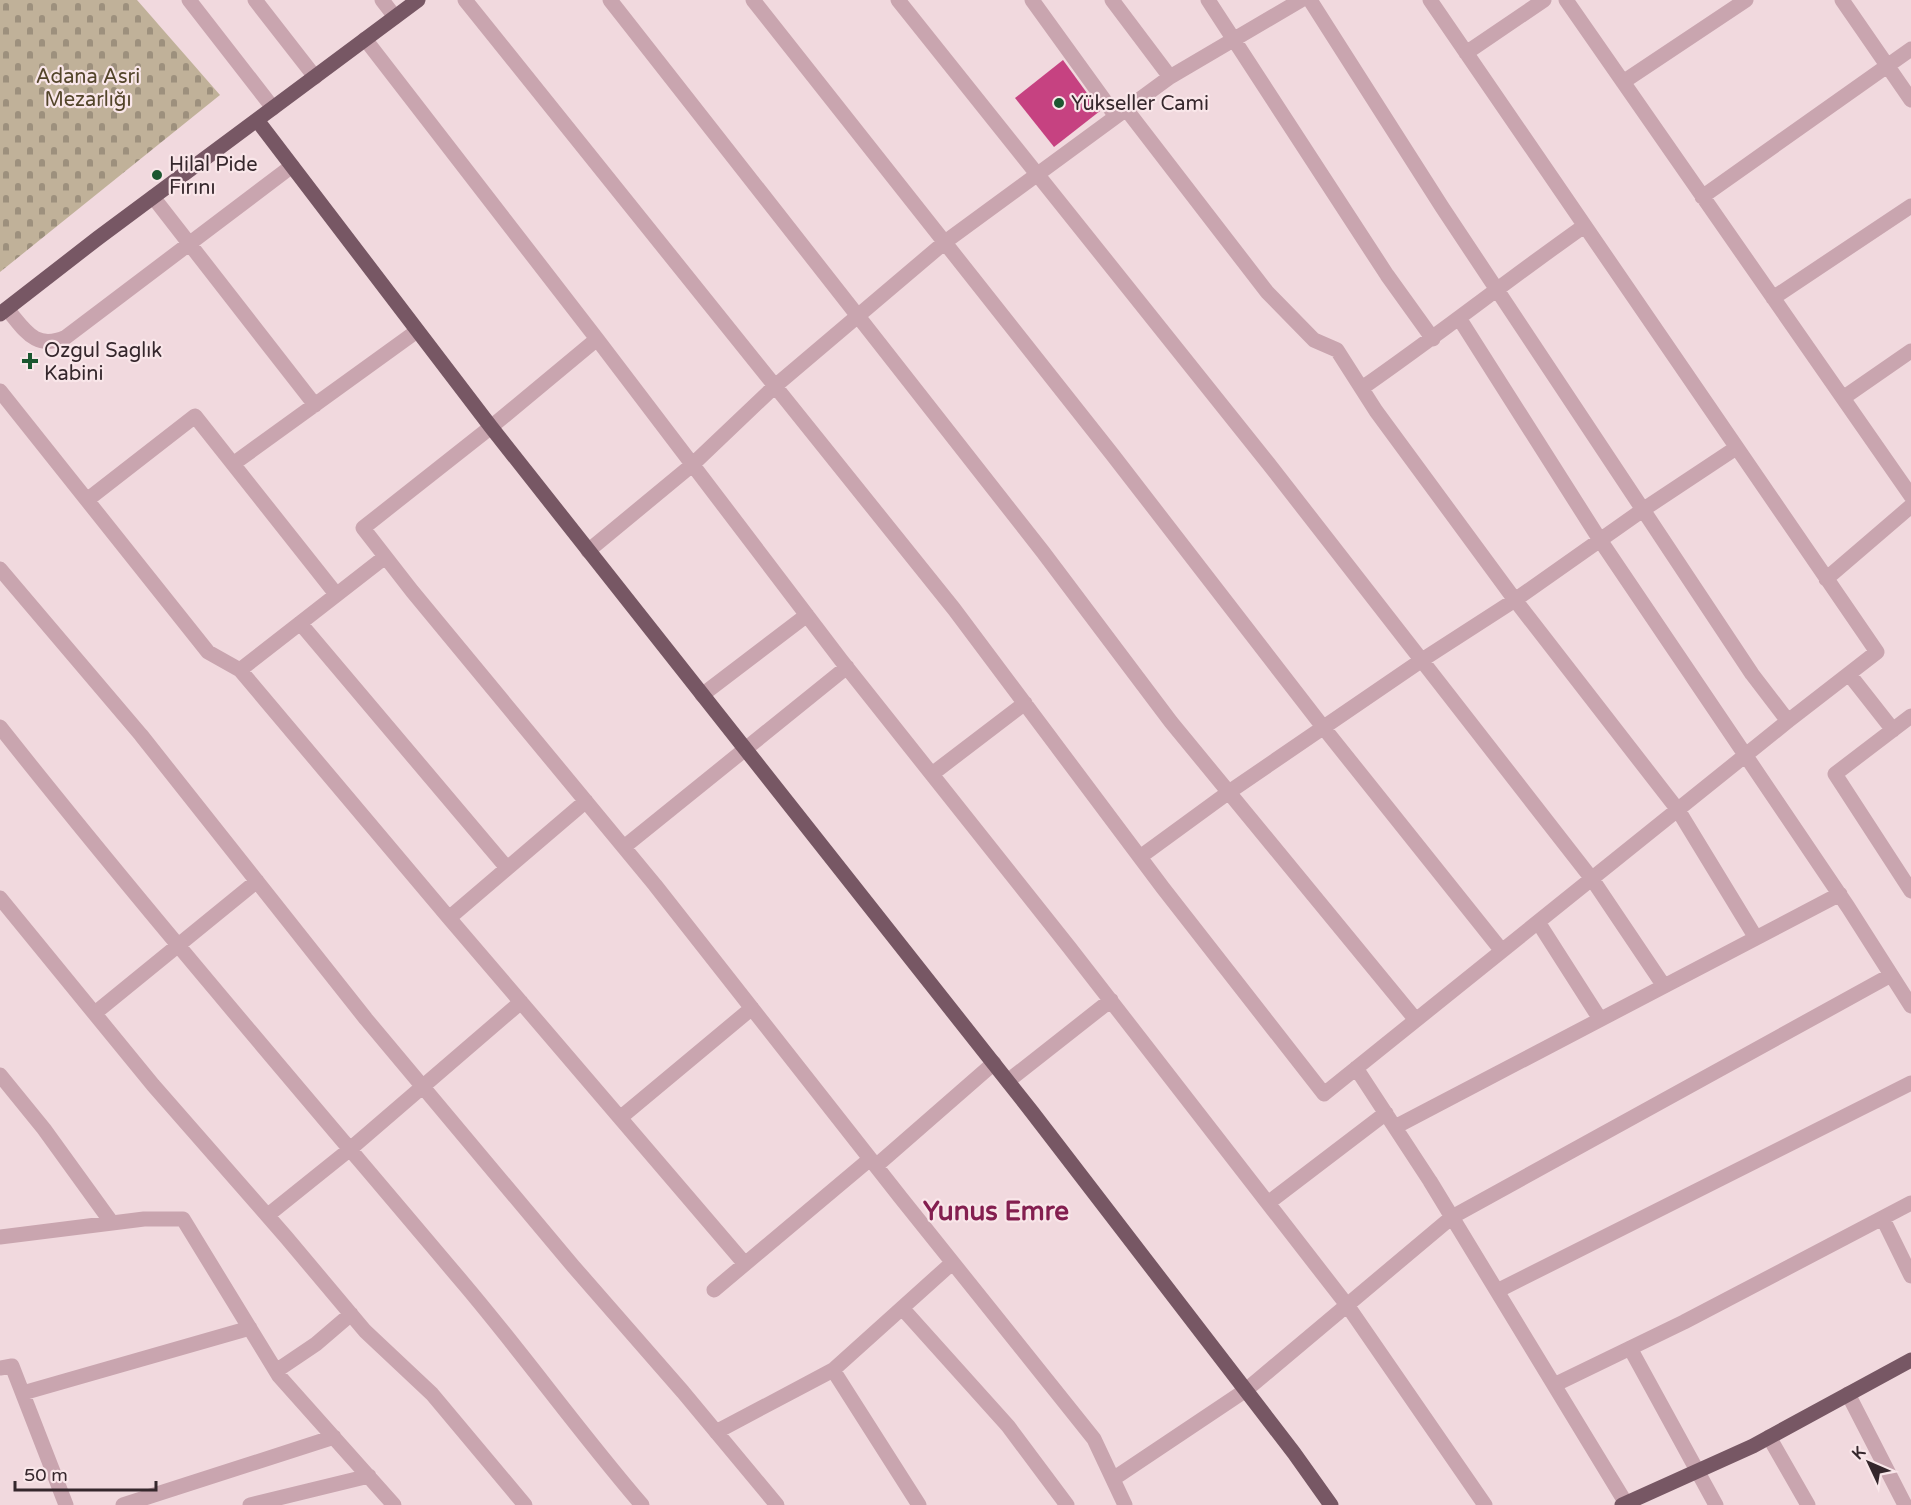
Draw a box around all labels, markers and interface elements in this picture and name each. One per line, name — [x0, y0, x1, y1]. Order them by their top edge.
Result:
park label: Adana Asri Mezarlığı — [36, 65, 140, 112]
place label: Yükseller Cami — [1071, 92, 1209, 116]
marker: Yükseller Cami — [1052, 96, 1066, 110]
place label: Hilal Pide Fırını — [169, 153, 257, 200]
marker: Hilal Pide Fırını — [150, 168, 164, 182]
place label: Ozgul Saglık Kabini — [44, 339, 162, 386]
marker: Ozgul Saglık Kabini — [21, 352, 39, 370]
district label: Yunus Emre — [923, 1196, 1069, 1227]
north arrow — [1839, 1433, 1899, 1493]
text: K — [1848, 1442, 1870, 1464]
scale bar — [15, 1454, 156, 1492]
text: 50 m — [24, 1464, 68, 1486]

